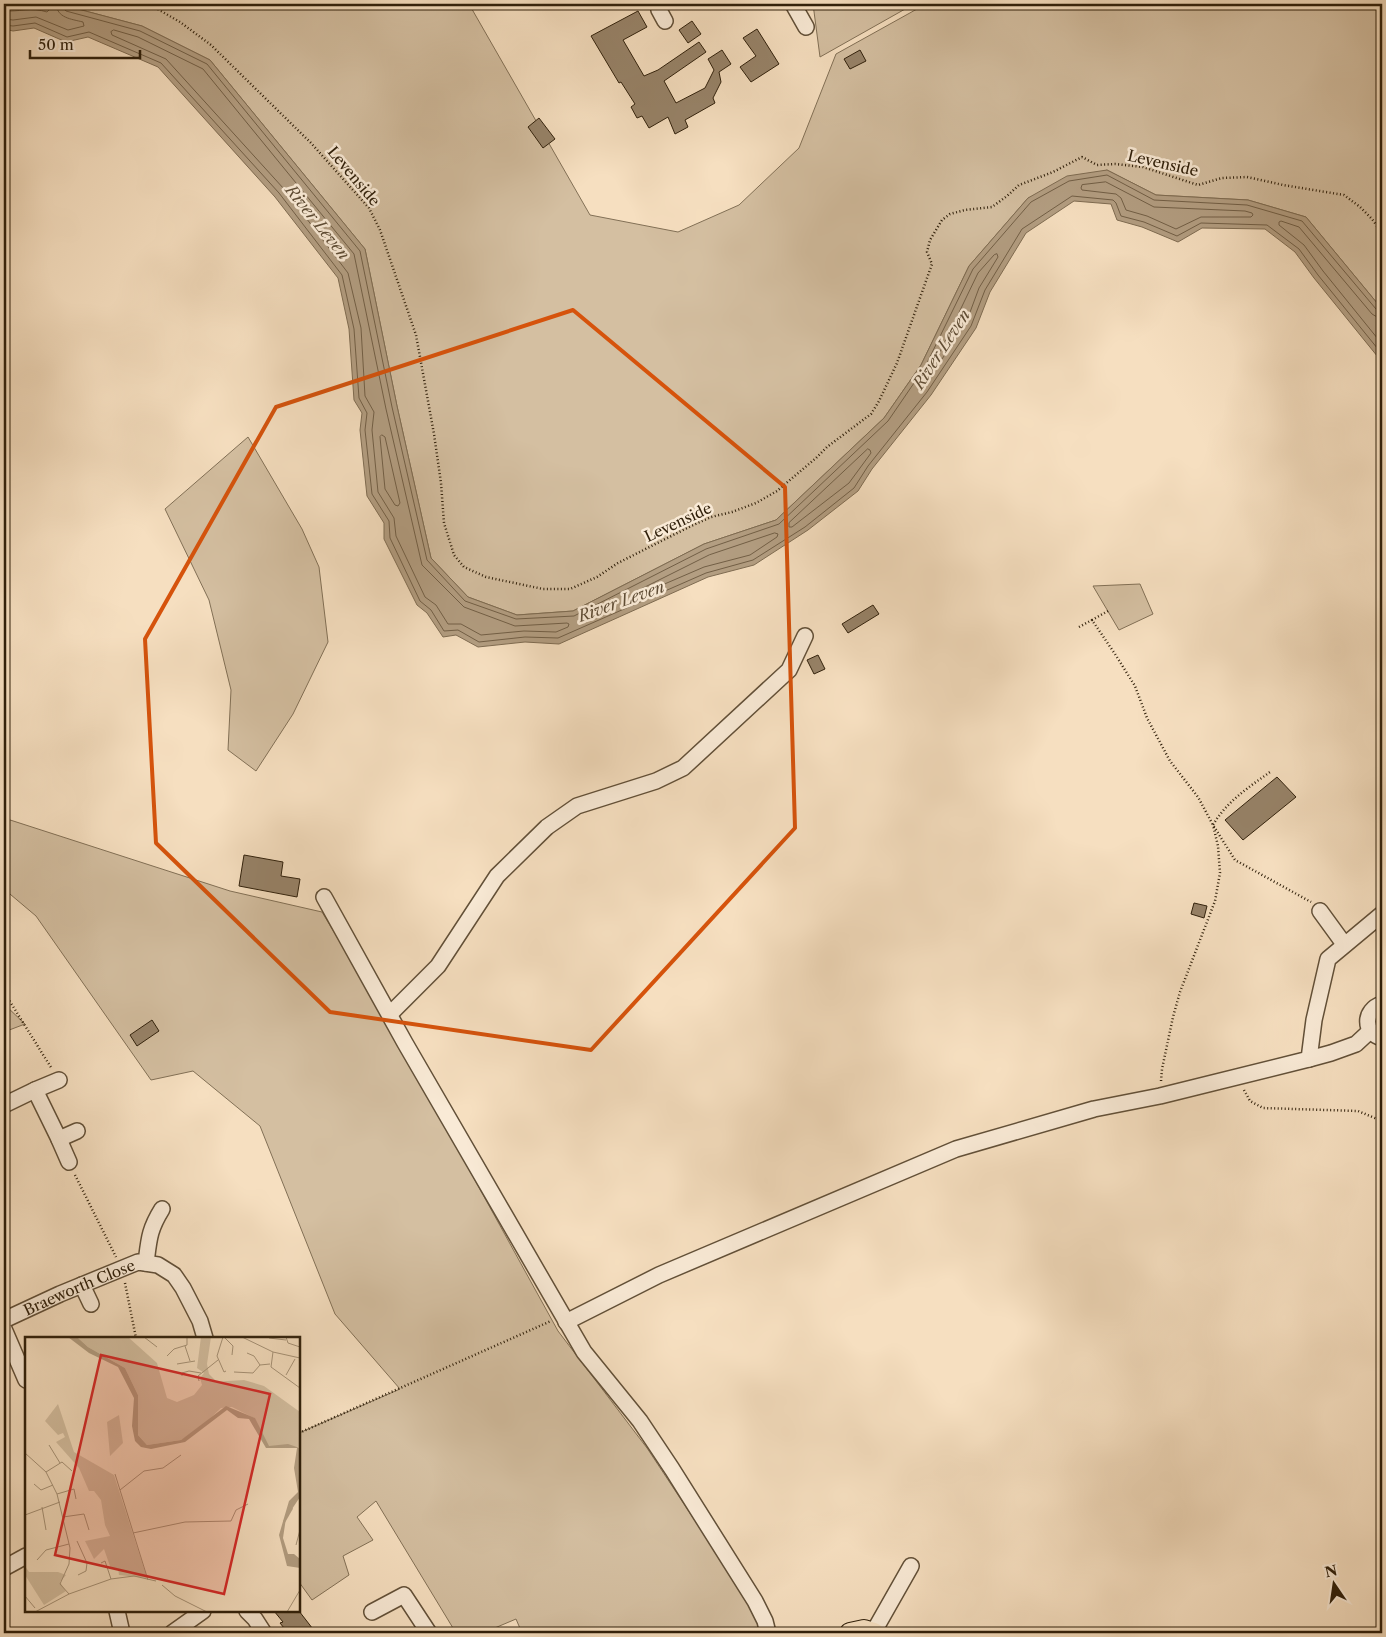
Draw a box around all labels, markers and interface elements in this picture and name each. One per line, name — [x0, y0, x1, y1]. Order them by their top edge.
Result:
scale bar — [30, 28, 140, 60]
text: 50 m — [38, 35, 74, 54]
street label: Levenside — [324, 142, 384, 210]
street label: Levenside — [1126, 146, 1200, 180]
water label: River Leven — [280, 179, 354, 263]
water label: River Leven — [907, 306, 974, 394]
street label: Levenside — [641, 498, 715, 546]
water label: River Leven — [573, 576, 667, 627]
street label: Braeworth Close — [20, 1255, 138, 1319]
inset map — [25, 1337, 300, 1612]
north arrow — [1308, 1560, 1358, 1610]
text: N — [1323, 1561, 1339, 1581]

